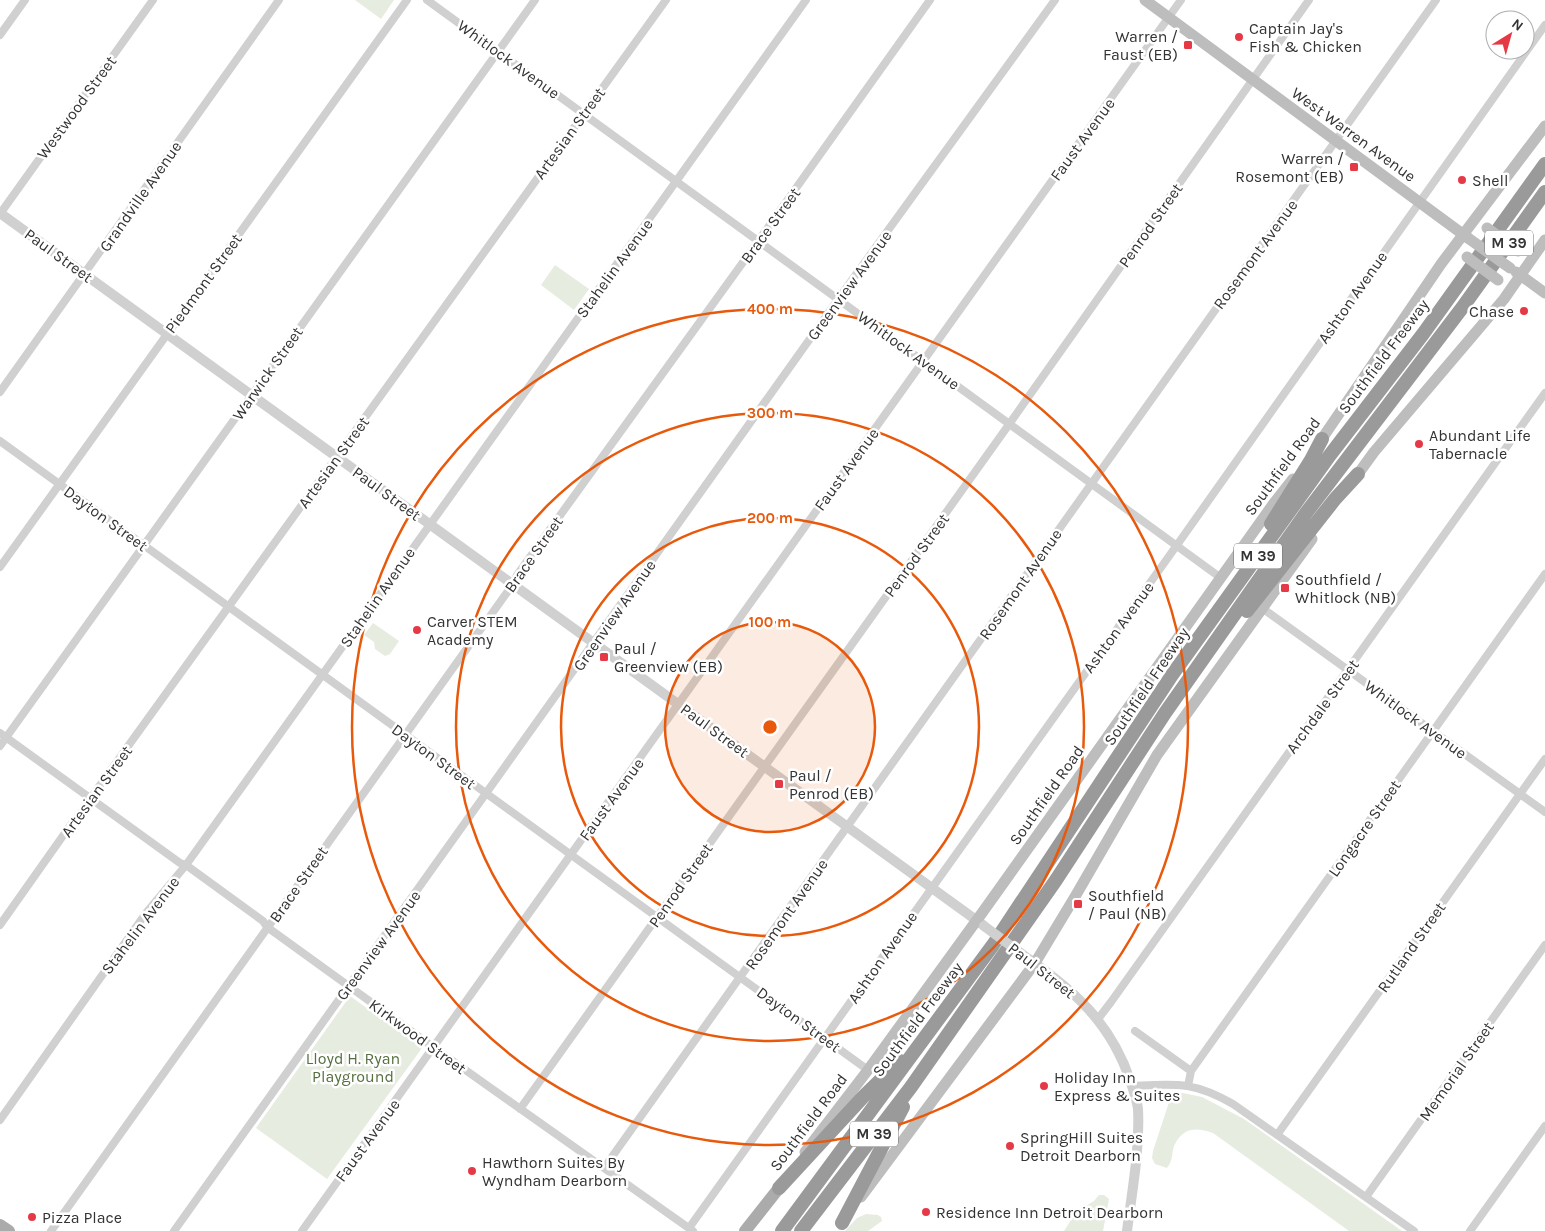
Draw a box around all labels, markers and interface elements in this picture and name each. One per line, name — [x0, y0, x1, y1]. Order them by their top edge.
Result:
north arrow — [1485, 10, 1535, 60]
text: N — [1508, 15, 1527, 35]
street label: Whitlock Avenue — [454, 16, 564, 103]
place label: Captain Jay's Fish & Chicken — [1249, 19, 1362, 56]
place label: Warren / Faust (EB) — [1103, 27, 1178, 64]
marker: Captain Jay's Fish & Chicken — [1233, 31, 1245, 43]
marker: Warren / Faust (EB) — [1182, 39, 1194, 51]
street label: Westwood Street — [33, 52, 120, 163]
street label: West Warren Avenue — [1288, 83, 1419, 186]
street label: Artesian Street — [530, 84, 609, 183]
street label: Faust Avenue — [1046, 94, 1119, 184]
street label: Grandville Avenue — [95, 137, 186, 255]
place label: Warren / Rosemont (EB) — [1235, 149, 1344, 186]
marker: Warren / Rosemont (EB) — [1348, 161, 1360, 173]
place label: Shell — [1472, 171, 1509, 190]
marker: Shell — [1456, 174, 1468, 186]
street label: Penrod Street — [1114, 180, 1186, 271]
street label: Brace Street — [737, 184, 804, 267]
street label: Rosemont Avenue — [1209, 196, 1302, 313]
street label: Stahelin Avenue — [572, 215, 657, 322]
street label: Paul Street — [21, 224, 96, 286]
street label: Greenview Avenue — [803, 227, 896, 344]
street label: Piedmont Street — [161, 230, 246, 337]
road number: M 39 — [1485, 230, 1533, 256]
street label: Ashton Avenue — [1314, 248, 1391, 347]
street label: Southfield Freeway — [1334, 295, 1433, 417]
text: 400 m — [747, 300, 793, 318]
place label: Chase — [1469, 302, 1514, 321]
marker: Chase — [1518, 305, 1530, 317]
street label: Whitlock Avenue — [854, 307, 964, 394]
street label: Warwick Street — [228, 323, 307, 424]
text: 300 m — [747, 404, 793, 422]
street label: Artesian Street — [294, 413, 373, 512]
street label: Southfield Road — [1240, 413, 1324, 519]
street label: Faust Avenue — [810, 424, 883, 514]
place label: Abundant Life Tabernacle — [1429, 426, 1531, 463]
marker: Abundant Life Tabernacle — [1413, 438, 1425, 450]
street label: Paul Street — [349, 462, 424, 524]
street label: Dayton Street — [60, 482, 151, 555]
text: 200 m — [747, 509, 793, 527]
street label: Penrod Street — [880, 510, 953, 601]
street label: Brace Street — [500, 512, 567, 596]
street label: Rosemont Avenue — [975, 525, 1066, 643]
street label: Stahelin Avenue — [336, 544, 419, 651]
road number: M 39 — [1234, 544, 1282, 568]
street label: Greenview Avenue — [569, 556, 660, 674]
place label: Southfield / Whitlock (NB) — [1295, 570, 1396, 607]
street label: Ashton Avenue — [1079, 578, 1158, 677]
marker: Southfield / Whitlock (NB) — [1279, 582, 1291, 594]
place label: Carver STEM Academy — [427, 612, 517, 649]
text: 100 m — [749, 613, 791, 631]
street label: Southfield Freeway — [1100, 623, 1193, 749]
marker: Carver STEM Academy — [411, 624, 423, 636]
place label: Paul / Greenview (EB) — [614, 639, 723, 676]
marker: Paul / Greenview (EB) — [598, 651, 610, 663]
street label: Archdale Street — [1282, 656, 1363, 757]
street label: Whitlock Avenue — [1361, 676, 1471, 763]
street label: Paul Street — [677, 699, 752, 761]
centre of rings — [761, 718, 779, 736]
street label: Dayton Street — [388, 720, 479, 793]
street label: Artesian Street — [57, 742, 136, 841]
street label: Southfield Road — [1005, 742, 1088, 849]
street label: Faust Avenue — [575, 754, 648, 844]
place label: Paul / Penrod (EB) — [789, 766, 874, 803]
street label: Longacre Street — [1324, 776, 1405, 880]
marker: Paul / Penrod (EB) — [773, 778, 785, 790]
street label: Penrod Street — [644, 840, 716, 931]
street label: Brace Street — [265, 842, 332, 926]
street label: Rosemont Avenue — [741, 855, 832, 973]
street label: Stahelin Avenue — [97, 873, 183, 978]
place label: Southfield / Paul (NB) — [1088, 886, 1167, 923]
street label: Greenview Avenue — [332, 887, 425, 1004]
marker: Southfield / Paul (NB) — [1072, 898, 1084, 910]
street label: Rutland Street — [1373, 899, 1449, 996]
street label: Ashton Avenue — [844, 908, 921, 1007]
street label: Paul Street — [1004, 938, 1079, 1002]
street label: Southfield Freeway — [868, 958, 967, 1080]
street label: Dayton Street — [753, 983, 844, 1056]
street label: Kirkwood Street — [365, 995, 470, 1078]
street label: Memorial Street — [1415, 1018, 1498, 1125]
park label: Lloyd H. Ryan Playground — [306, 1049, 400, 1086]
place label: Holiday Inn Express & Suites — [1054, 1068, 1180, 1105]
street label: Southfield Road — [766, 1070, 851, 1175]
marker: Holiday Inn Express & Suites — [1038, 1080, 1050, 1092]
street label: Faust Avenue — [331, 1095, 404, 1185]
road number: M 39 — [850, 1122, 898, 1146]
place label: SpringHill Suites Detroit Dearborn — [1020, 1128, 1143, 1165]
marker: SpringHill Suites Detroit Dearborn — [1004, 1140, 1016, 1152]
place label: Hawthorn Suites By Wyndham Dearborn — [482, 1153, 627, 1190]
marker: Hawthorn Suites By Wyndham Dearborn — [466, 1165, 478, 1177]
place label: Residence Inn Detroit Dearborn — [936, 1203, 1163, 1222]
marker: Residence Inn Detroit Dearborn — [920, 1206, 932, 1218]
place label: Pizza Place — [42, 1208, 122, 1227]
marker: Pizza Place — [26, 1211, 38, 1223]

